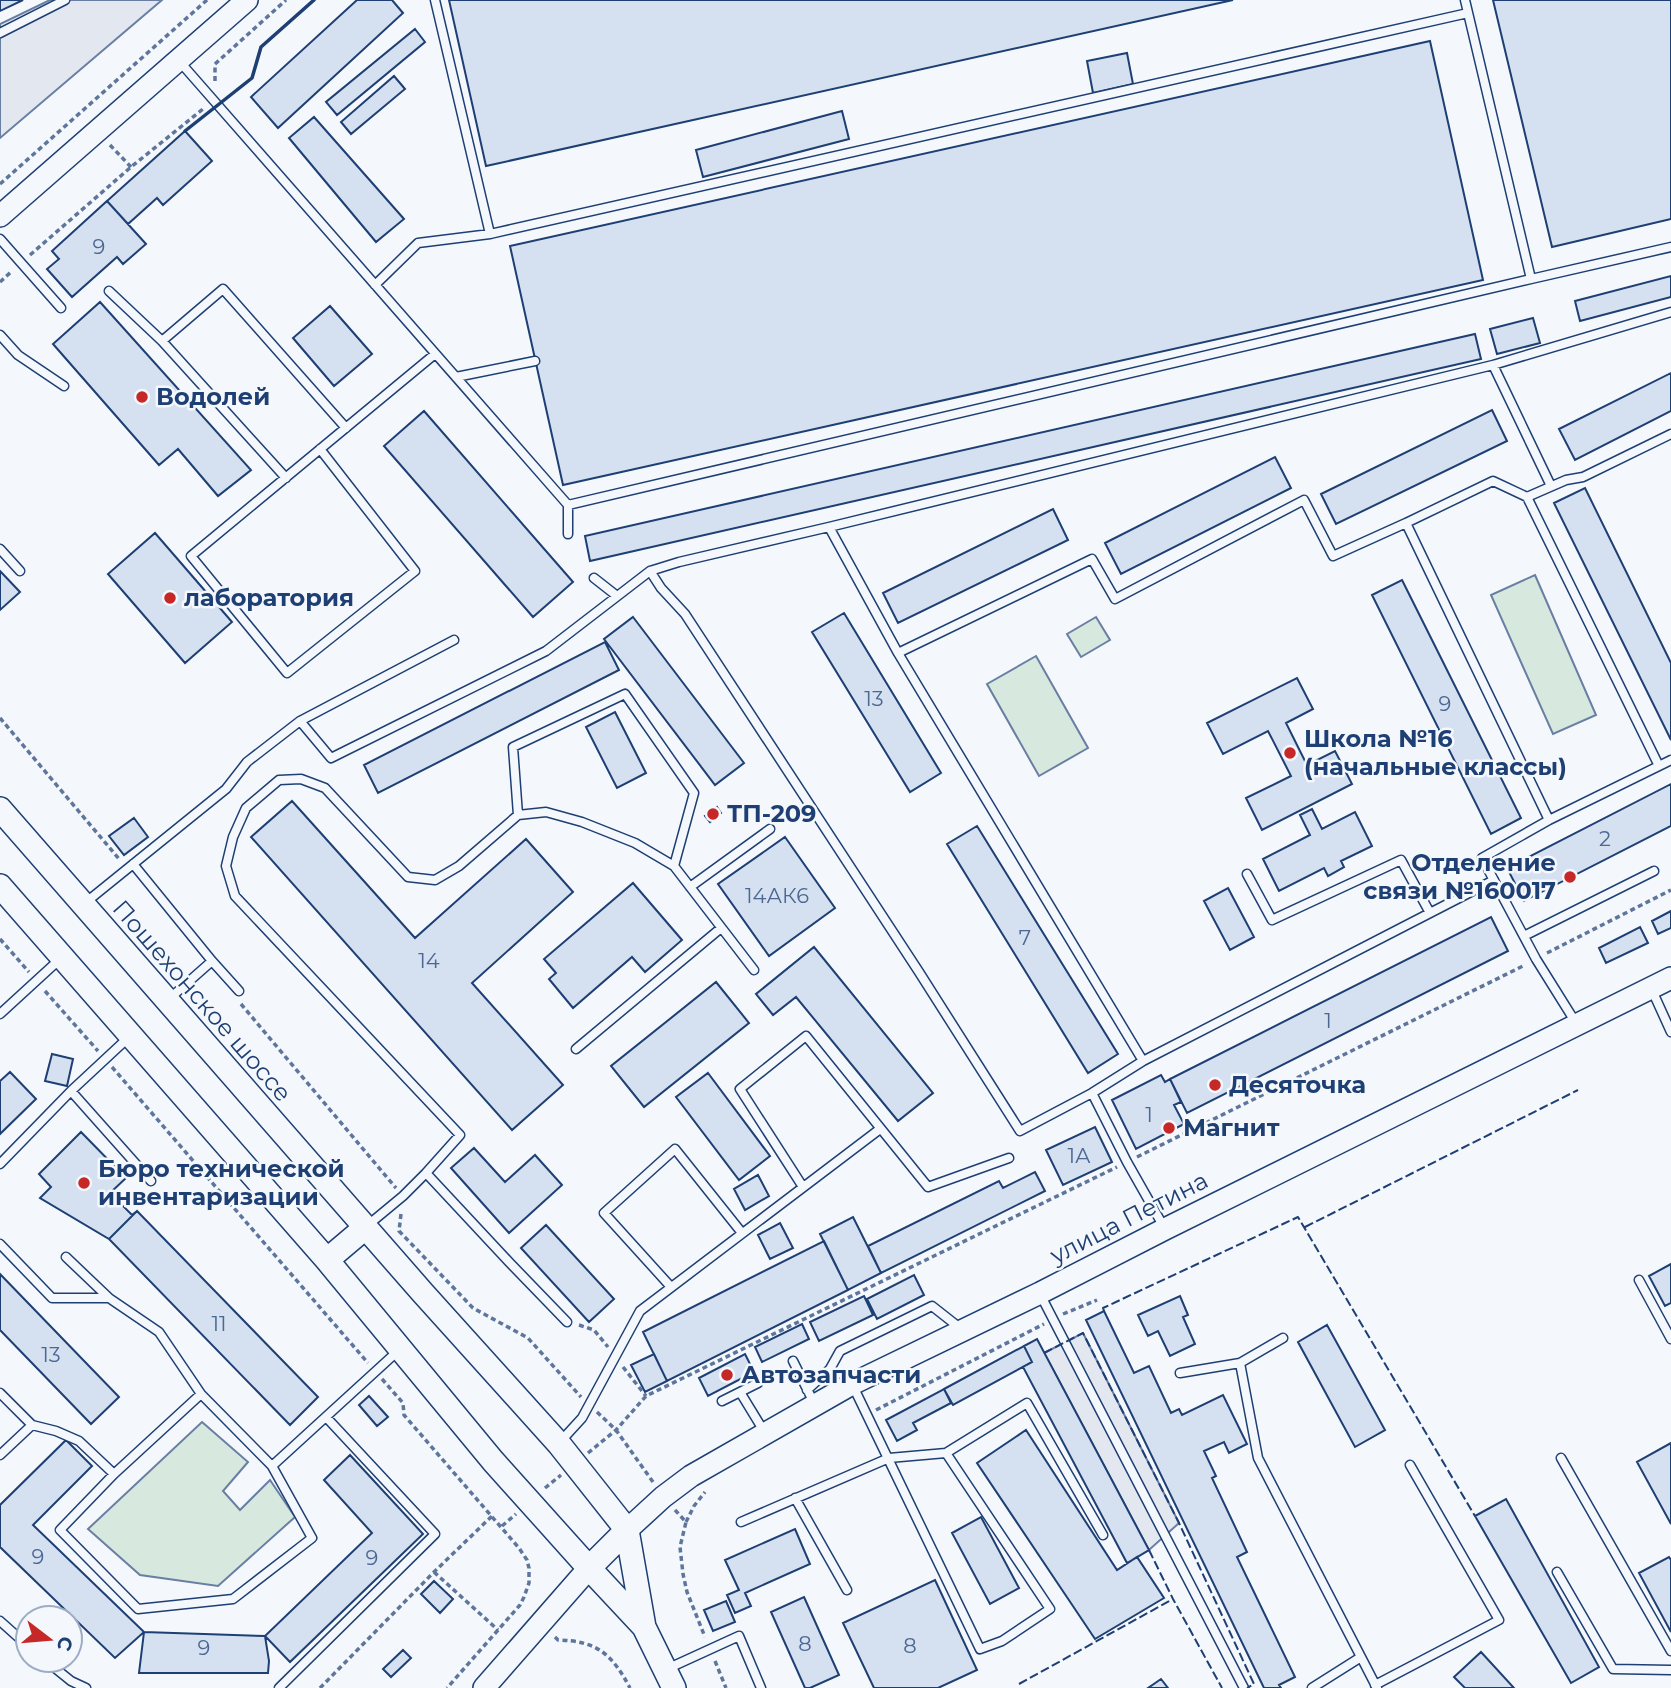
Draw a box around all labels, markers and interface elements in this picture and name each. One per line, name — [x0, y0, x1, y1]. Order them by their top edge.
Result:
house number: 9 — [93, 234, 105, 259]
place label: Водолей — [156, 382, 270, 411]
marker: Водолей — [134, 389, 150, 405]
place label: лаборатория — [184, 583, 354, 612]
marker: лаборатория — [162, 590, 178, 606]
house number: 13 — [864, 686, 884, 711]
house number: 9 — [1439, 691, 1451, 716]
place label: Школа №16 (начальные классы) — [1304, 724, 1567, 781]
marker: Школа №16 (начальные классы) — [1282, 745, 1298, 761]
place label: ТП-209 — [727, 799, 816, 828]
marker: ТП-209 — [705, 806, 721, 822]
house number: 2 — [1599, 826, 1611, 851]
place label: Отделение связи №160017 — [1363, 848, 1556, 905]
marker: Отделение связи №160017 — [1562, 869, 1578, 885]
house number: 14АК6 — [745, 883, 809, 908]
street label: Пошехонское шоссе — [107, 894, 298, 1108]
house number: 7 — [1019, 925, 1031, 950]
house number: 14 — [418, 948, 440, 973]
house number: 1 — [1324, 1008, 1332, 1033]
place label: Десяточка — [1229, 1070, 1366, 1099]
marker: Десяточка — [1207, 1077, 1223, 1093]
house number: 1 — [1145, 1102, 1153, 1127]
place label: Магнит — [1183, 1113, 1280, 1142]
marker: Магнит — [1161, 1120, 1177, 1136]
house number: 1А — [1067, 1143, 1091, 1168]
place label: Бюро технической инвентаризации — [98, 1154, 344, 1211]
street label: улица Петина — [1044, 1165, 1213, 1270]
marker: Бюро технической инвентаризации — [76, 1175, 92, 1191]
house number: 11 — [211, 1311, 227, 1336]
house number: 13 — [41, 1342, 61, 1367]
place label: Автозапчасти — [741, 1360, 921, 1389]
marker: Автозапчасти — [719, 1367, 735, 1383]
house number: 9 — [32, 1544, 44, 1569]
house number: 9 — [366, 1545, 378, 1570]
north arrow — [14, 1604, 84, 1674]
house number: 8 — [798, 1631, 812, 1656]
house number: 8 — [903, 1633, 917, 1658]
text: С — [52, 1634, 78, 1654]
house number: 9 — [198, 1635, 210, 1660]

